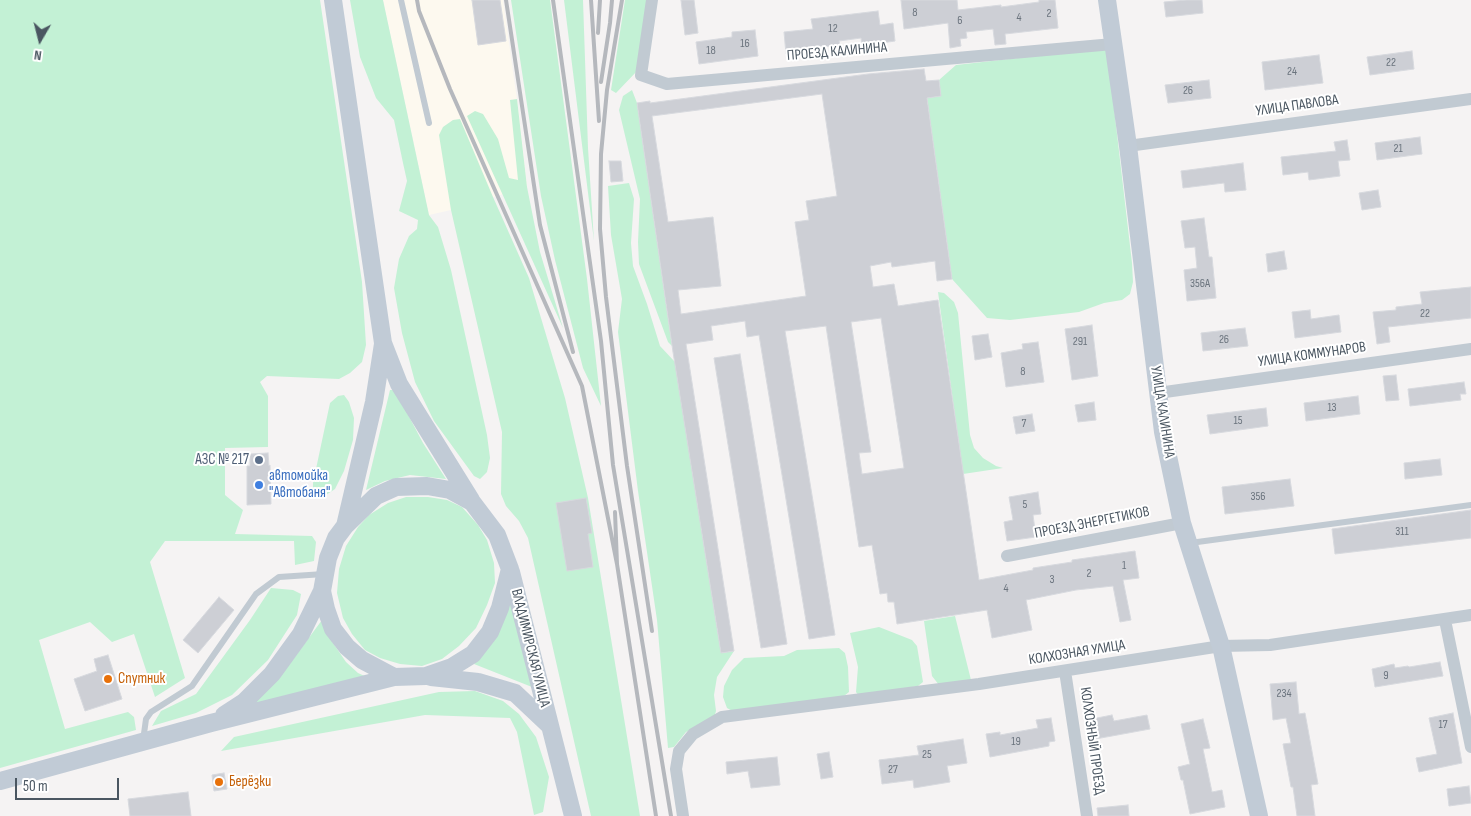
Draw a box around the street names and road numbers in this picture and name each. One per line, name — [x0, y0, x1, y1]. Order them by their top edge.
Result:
street label: ПРОЕЗД КАЛИНИНА — [786, 39, 888, 65]
street label: УЛИЦА ПАВЛОВА — [1254, 91, 1340, 121]
street label: УЛИЦА КОММУНАРОВ — [1257, 339, 1367, 371]
street label: УЛИЦА КАЛИНИНА — [1146, 365, 1178, 459]
street label: ПРОЕЗД ЭНЕРГЕТИКОВ — [1033, 503, 1151, 543]
street label: ВЛАДИМИРСКАЯ УЛИЦА — [507, 587, 553, 709]
street label: КОЛХОЗНАЯ УЛИЦА — [1028, 636, 1126, 670]
street label: КОЛХОЗНЫЙ ПРОЕЗД — [1076, 686, 1108, 796]

